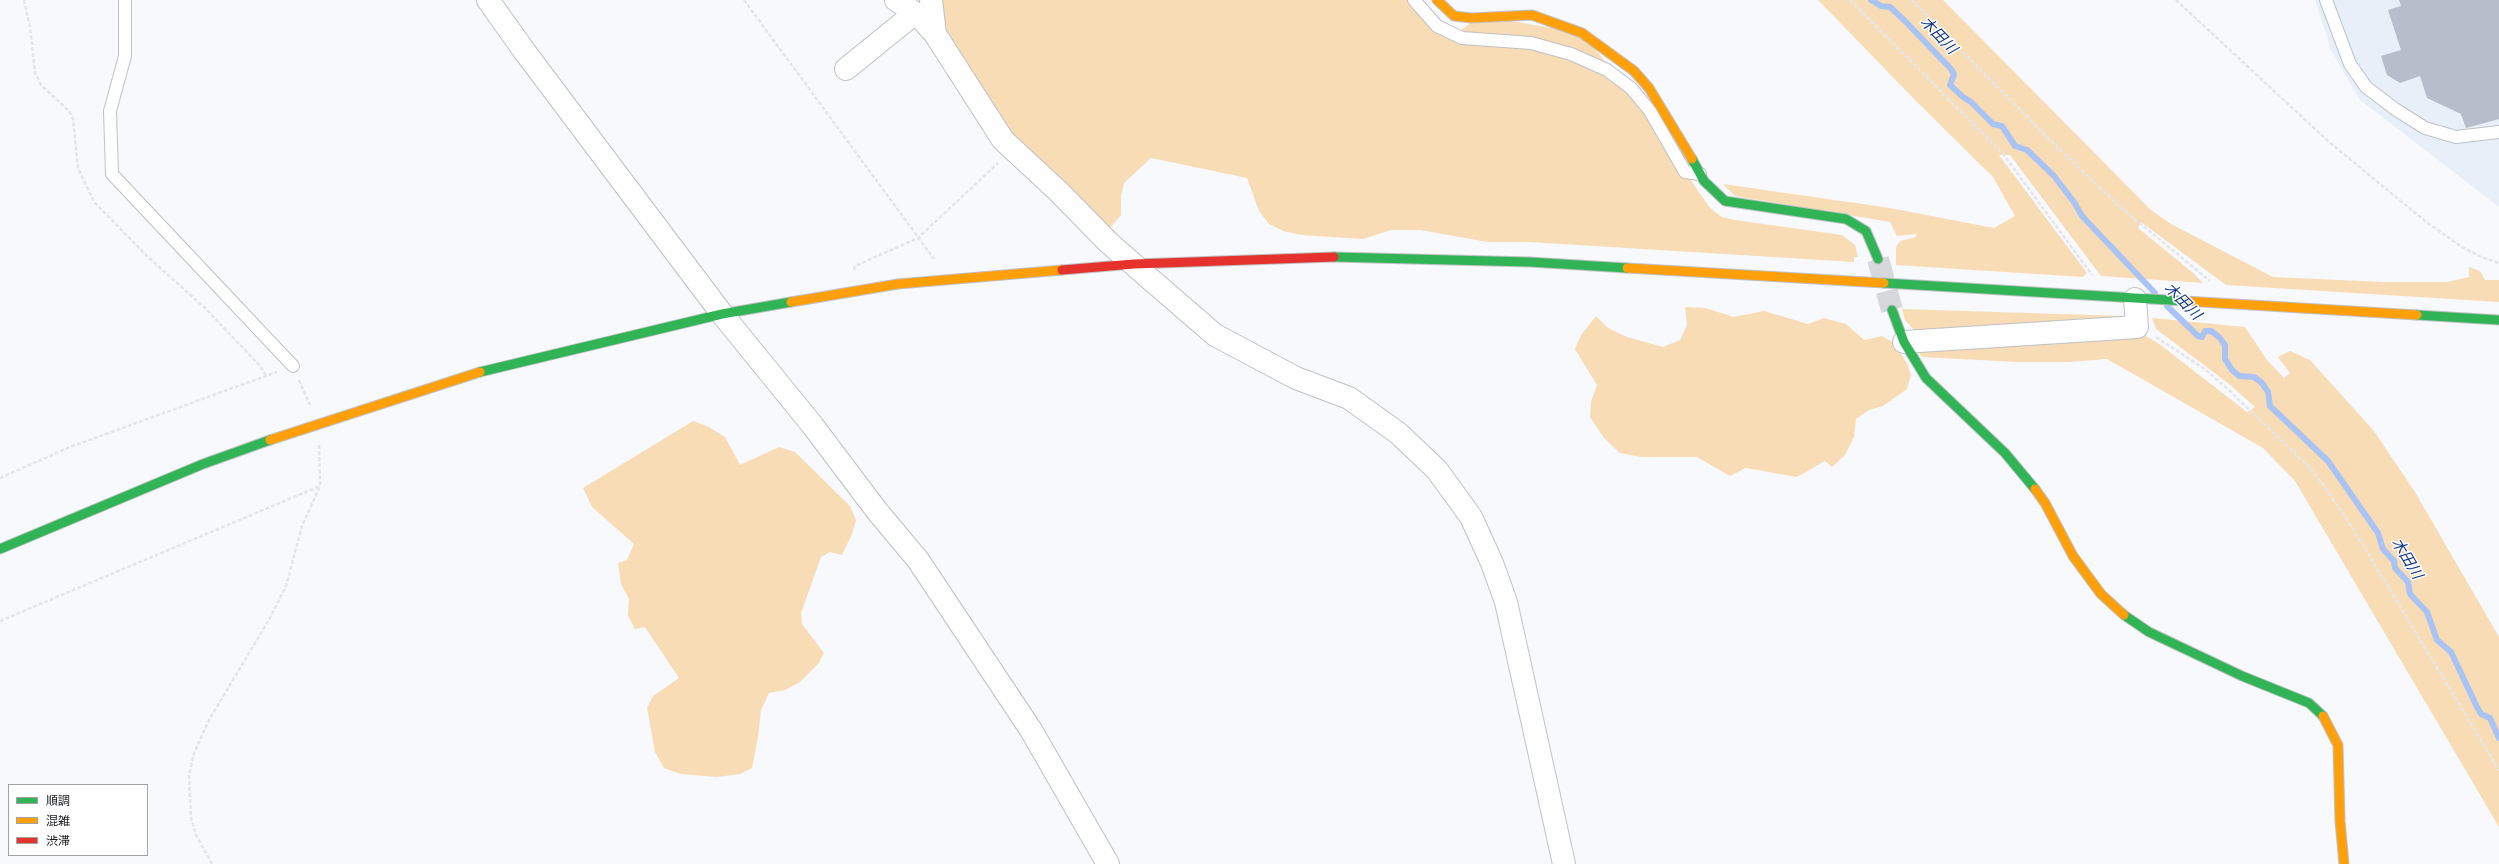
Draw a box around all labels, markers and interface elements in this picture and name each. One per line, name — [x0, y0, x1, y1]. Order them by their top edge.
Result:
water label: 木田川 — [1916, 14, 1960, 58]
water label: 木田川 — [2160, 280, 2204, 324]
water label: 木田川 — [2387, 535, 2425, 583]
legend — [8, 784, 148, 856]
text: 順調 — [46, 792, 70, 809]
text: 混雑 — [46, 812, 70, 829]
text: 渋滞 — [46, 832, 70, 849]

